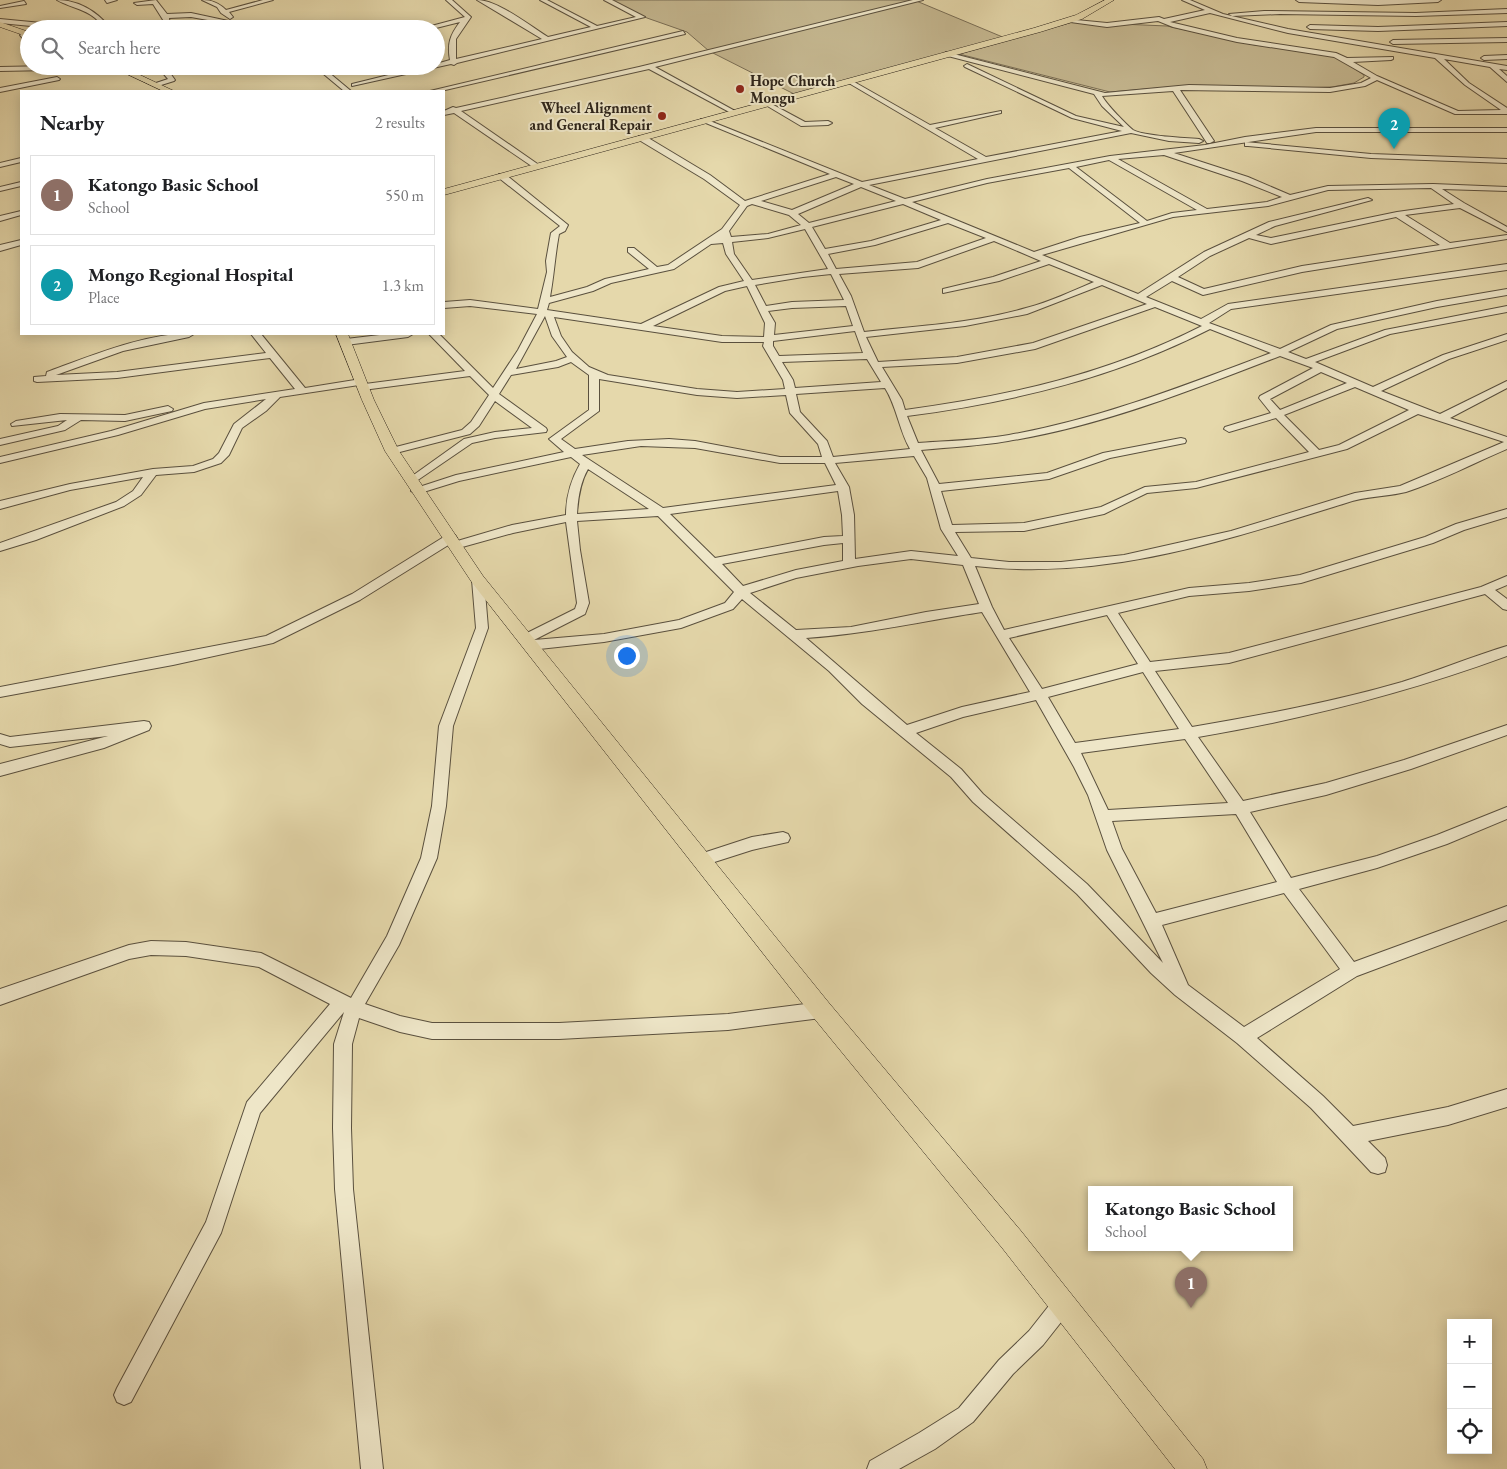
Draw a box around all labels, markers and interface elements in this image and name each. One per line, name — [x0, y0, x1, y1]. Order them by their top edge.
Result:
search box — [20, 20, 445, 75]
icon: search — [38, 34, 66, 62]
text: Search here — [78, 35, 160, 60]
place label: Hope Church Mongu — [750, 71, 836, 107]
marker: Hope Church Mongu — [734, 83, 746, 95]
place label: Wheel Alignment and General Repair — [530, 98, 653, 134]
pin: 2 — [1378, 108, 1410, 149]
text: Nearby — [40, 109, 104, 136]
marker: Wheel Alignment and General Repair — [656, 110, 668, 122]
text: 2 results — [375, 112, 425, 133]
text: Katongo Basic School — [88, 172, 259, 197]
text: 1 — [53, 185, 61, 206]
text: 550 m — [385, 185, 424, 206]
text: School — [88, 197, 130, 218]
text: Mongo Regional Hospital — [88, 262, 293, 287]
text: 2 — [53, 275, 61, 296]
text: 1.3 km — [382, 275, 424, 296]
text: Place — [88, 287, 120, 308]
your location — [614, 643, 640, 669]
popup — [1088, 1186, 1293, 1251]
text: Katongo Basic School — [1105, 1196, 1276, 1221]
text: School — [1105, 1221, 1147, 1242]
pin: 1 — [1175, 1267, 1207, 1308]
map controls — [1447, 1319, 1492, 1454]
button: + — [1447, 1319, 1492, 1364]
button: − — [1447, 1364, 1492, 1409]
button: locate — [1447, 1409, 1492, 1454]

